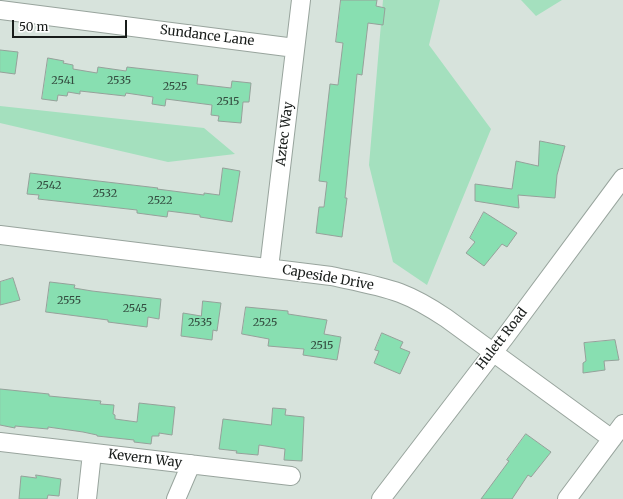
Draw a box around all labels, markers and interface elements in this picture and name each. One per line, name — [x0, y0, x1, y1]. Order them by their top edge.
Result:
scale bar — [14, 12, 129, 38]
text: 50 m — [19, 19, 48, 34]
street label: Sundance Lane — [159, 22, 255, 50]
house number: 2541 — [51, 74, 75, 88]
house number: 2535 — [107, 74, 131, 88]
house number: 2525 — [163, 80, 187, 94]
house number: 2515 — [216, 95, 240, 109]
street label: Aztec Way — [273, 101, 297, 167]
house number: 2542 — [36, 179, 62, 193]
house number: 2532 — [93, 187, 117, 201]
house number: 2522 — [148, 194, 172, 208]
street label: Capeside Drive — [281, 262, 375, 294]
house number: 2555 — [57, 294, 81, 308]
house number: 2545 — [123, 302, 147, 316]
street label: Hulett Road — [473, 305, 531, 373]
house number: 2535 — [188, 316, 212, 330]
house number: 2525 — [253, 316, 277, 330]
house number: 2515 — [310, 339, 334, 353]
street label: Kevern Way — [107, 447, 183, 471]

